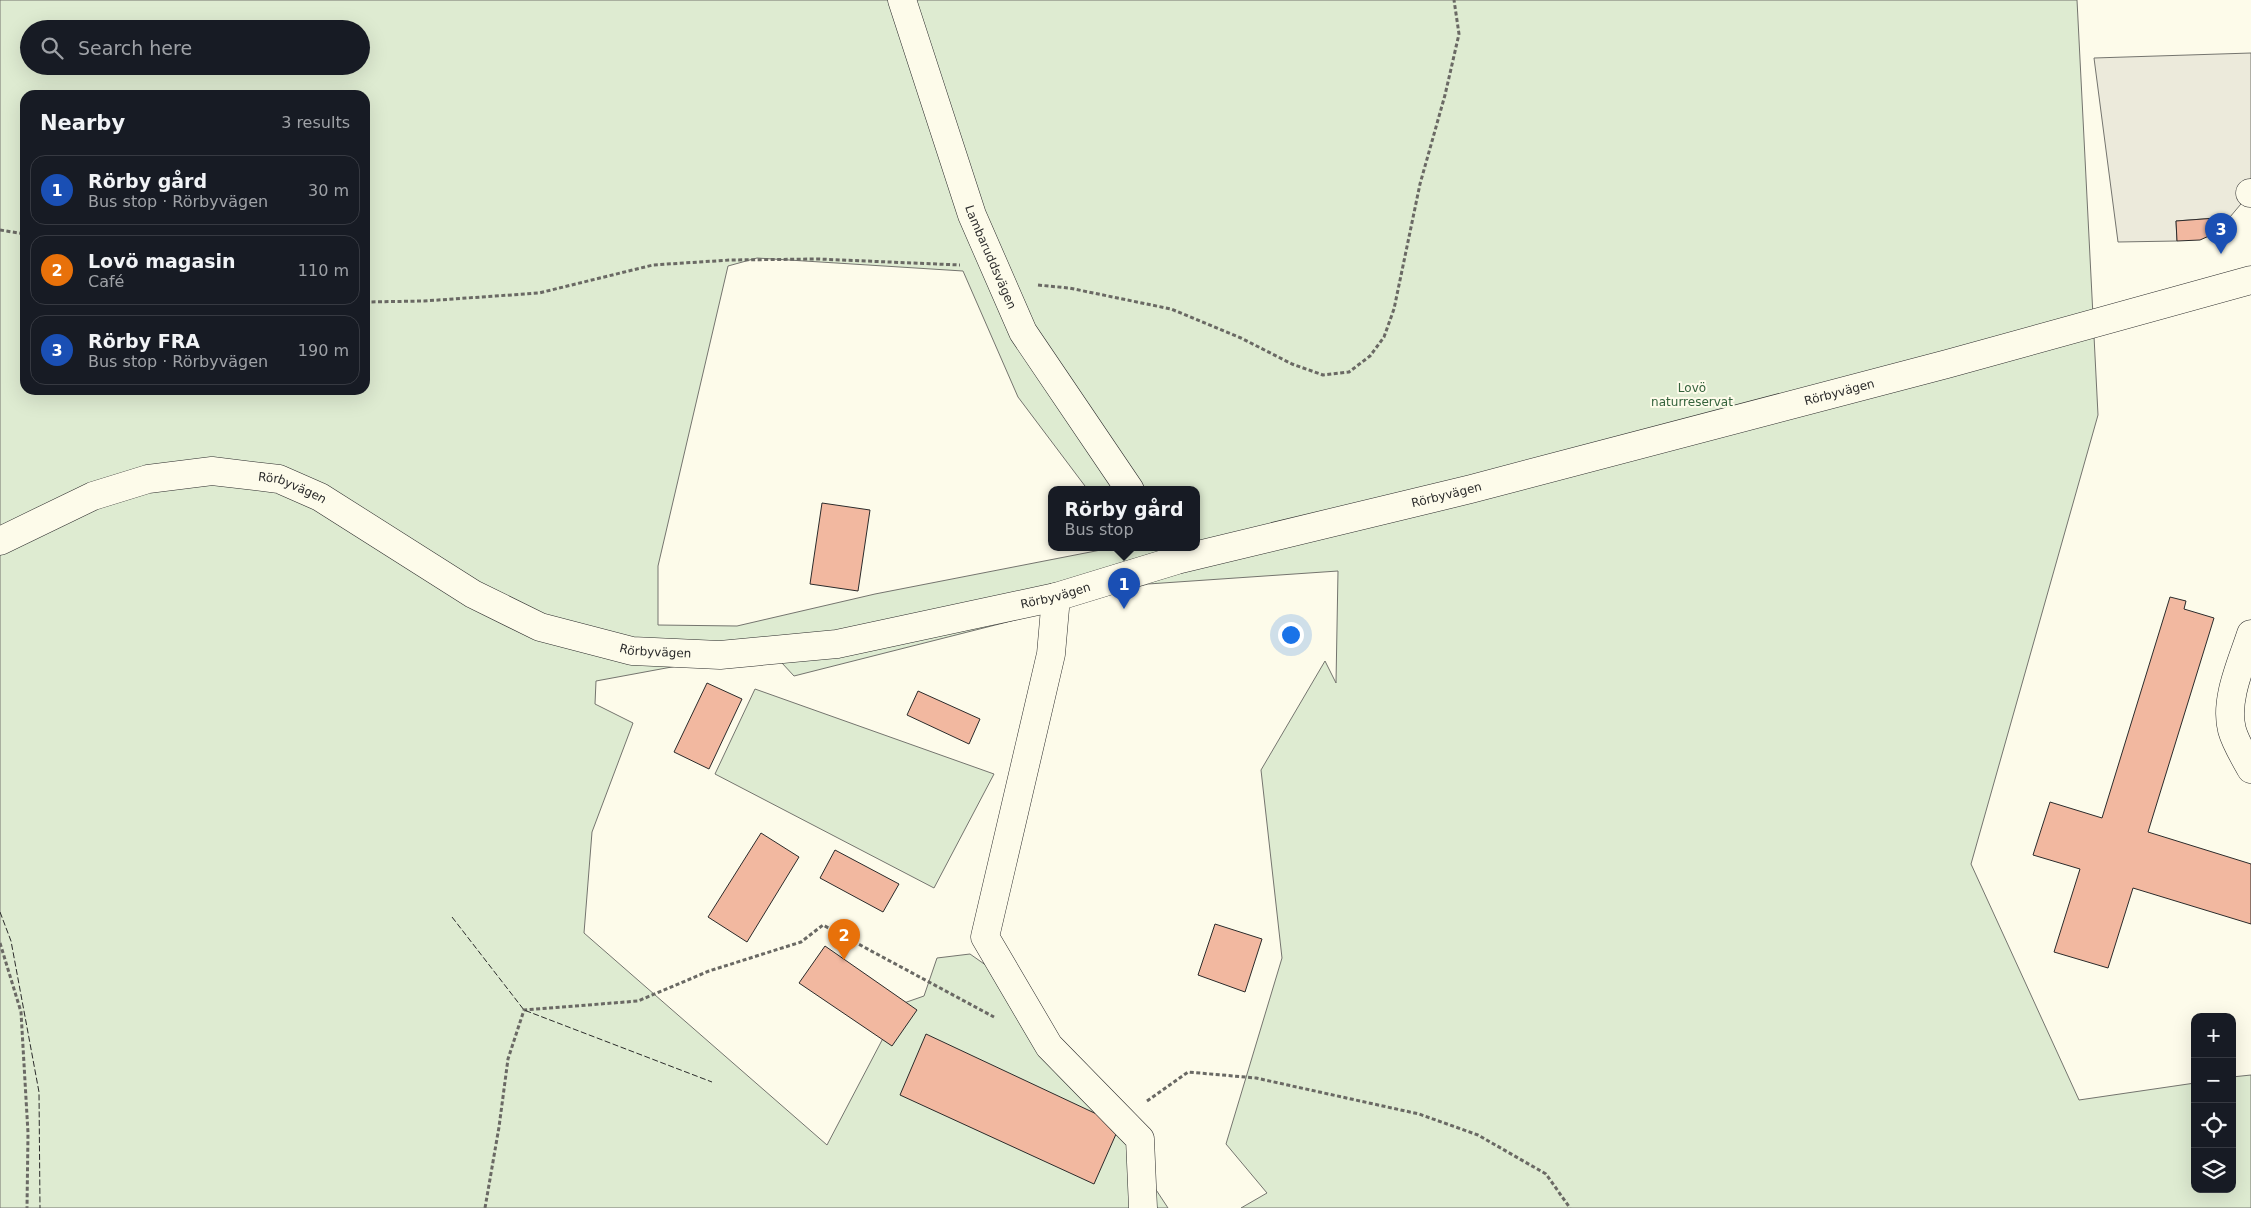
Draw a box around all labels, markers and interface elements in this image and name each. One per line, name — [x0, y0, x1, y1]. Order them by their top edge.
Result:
search box — [20, 20, 370, 75]
icon: search — [38, 34, 66, 62]
text: Search here — [78, 37, 192, 59]
text: Nearby — [40, 111, 125, 135]
text: 3 results — [281, 113, 350, 132]
text: Rörby gård — [88, 170, 207, 192]
text: 1 — [51, 181, 63, 200]
text: 30 m — [308, 181, 349, 200]
text: Bus stop · Rörbyvägen — [88, 192, 268, 211]
street label: Lambaruddsvägen — [962, 203, 1019, 311]
pin: 3 — [2205, 213, 2237, 254]
text: Lovö magasin — [88, 250, 236, 272]
text: 2 — [51, 261, 63, 280]
text: 110 m — [298, 261, 349, 280]
text: Café — [88, 272, 124, 291]
text: Rörby FRA — [88, 330, 200, 352]
text: 3 — [51, 341, 63, 360]
text: 190 m — [298, 341, 349, 360]
text: Bus stop · Rörbyvägen — [88, 352, 268, 371]
street label: Rörbyvägen — [1803, 376, 1876, 408]
park label: Lovö naturreservat — [1651, 381, 1733, 409]
street label: Rörbyvägen — [257, 470, 329, 506]
street label: Rörbyvägen — [1410, 479, 1483, 510]
popup — [1048, 486, 1200, 551]
text: Rörby gård — [1064, 498, 1184, 520]
text: Bus stop — [1064, 520, 1134, 539]
pin: 1 — [1108, 568, 1140, 609]
street label: Rörbyvägen — [1019, 580, 1092, 611]
your location — [1278, 622, 1304, 648]
street label: Rörbyvägen — [618, 641, 692, 661]
pin: 2 — [828, 919, 860, 960]
map controls — [2191, 1013, 2236, 1193]
button: + — [2191, 1013, 2236, 1058]
button: − — [2191, 1058, 2236, 1103]
button: locate — [2191, 1103, 2236, 1148]
button: layers — [2191, 1148, 2236, 1193]

